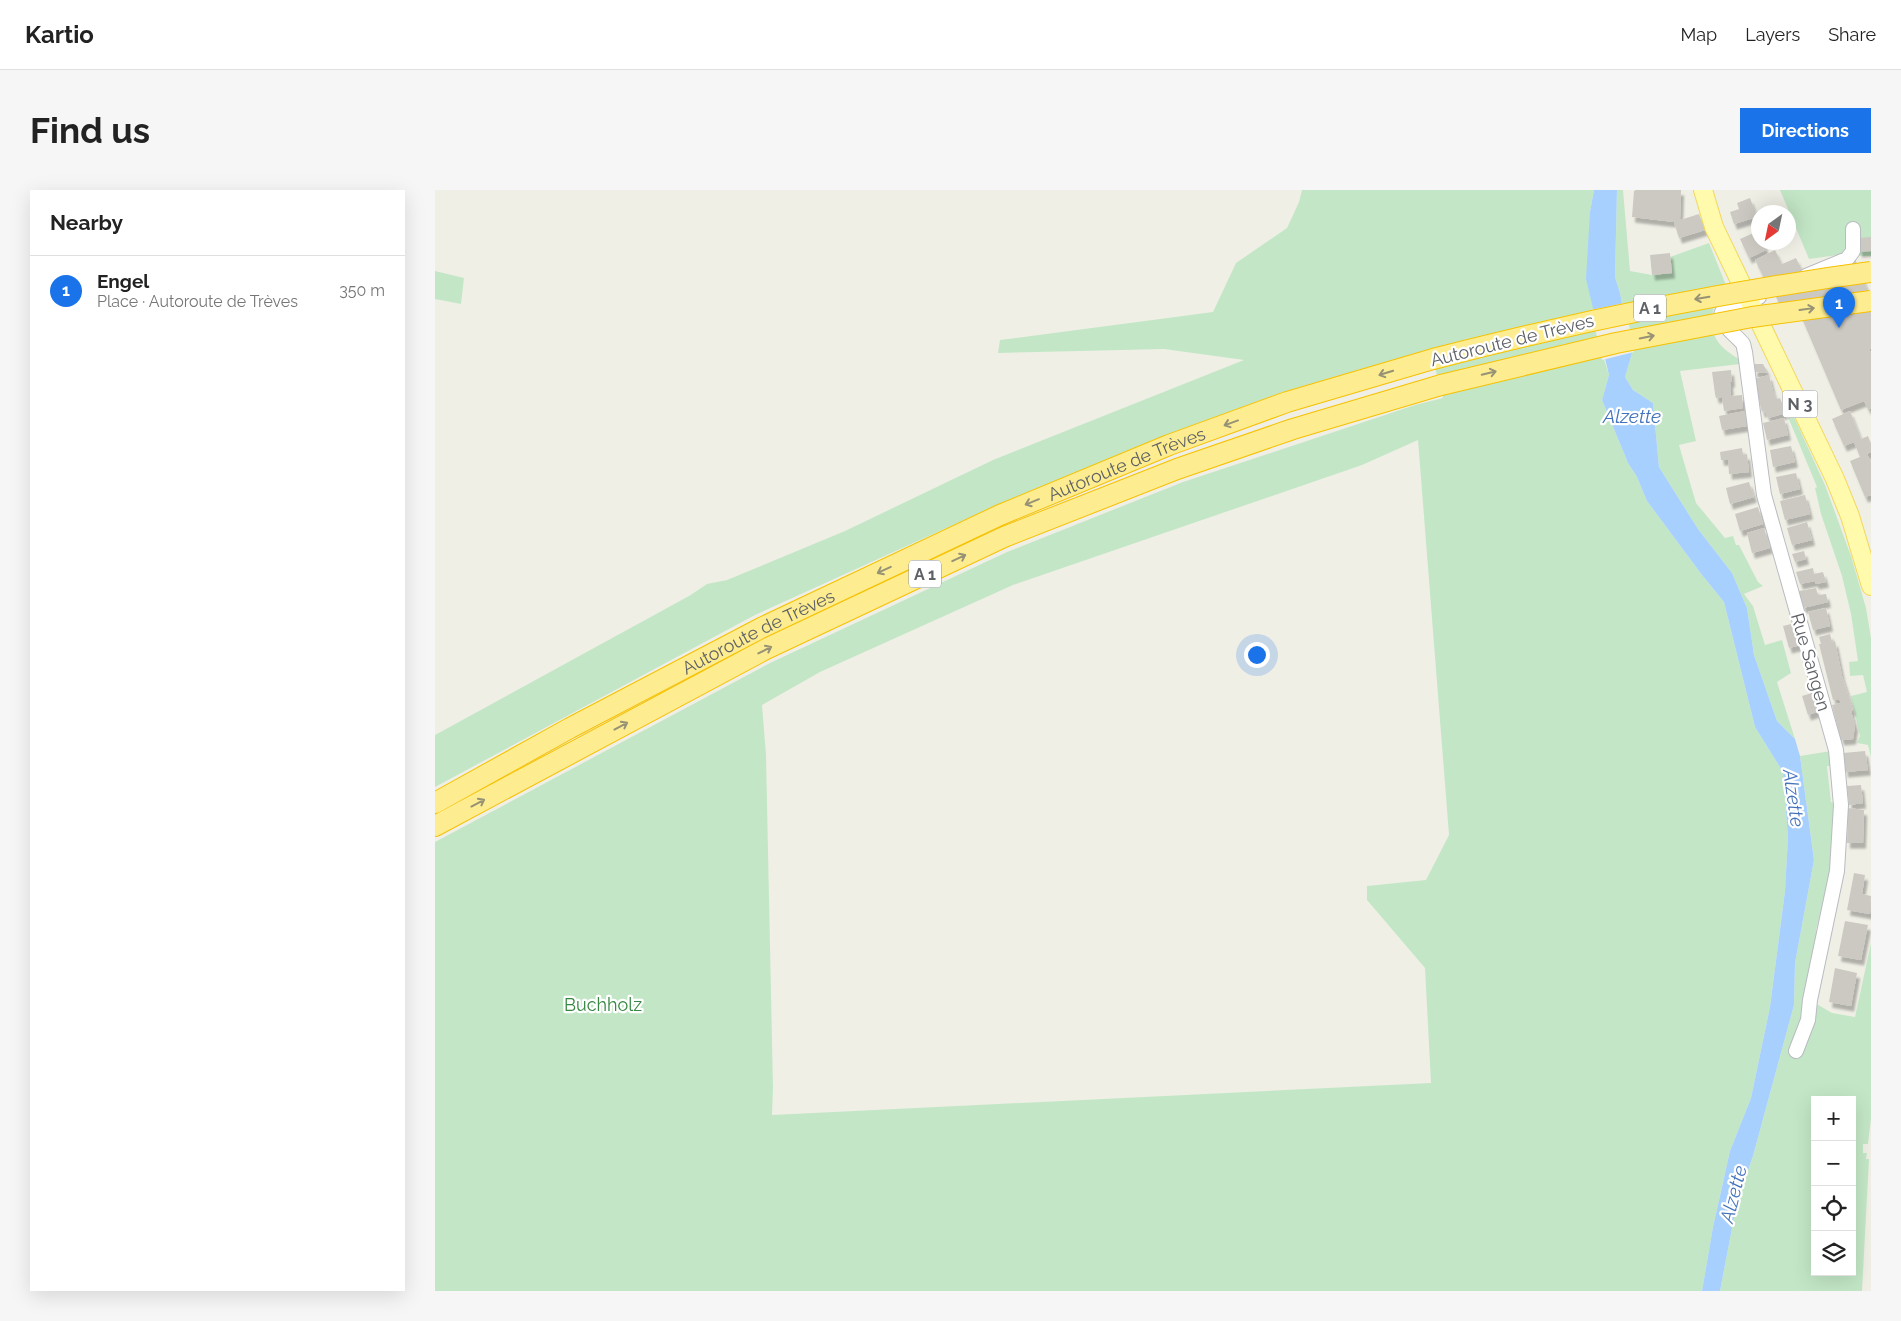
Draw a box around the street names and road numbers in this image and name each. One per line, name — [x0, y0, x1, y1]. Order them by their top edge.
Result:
road number: A 1 — [1634, 295, 1666, 322]
street label: Autoroute de Trèves — [1428, 309, 1596, 370]
road number: N 3 — [1783, 390, 1817, 418]
street label: Autoroute de Trèves — [1045, 422, 1208, 505]
road number: A 1 — [909, 560, 941, 588]
street label: Autoroute de Trèves — [678, 584, 838, 678]
street label: Rue Sangen — [1787, 611, 1835, 713]

